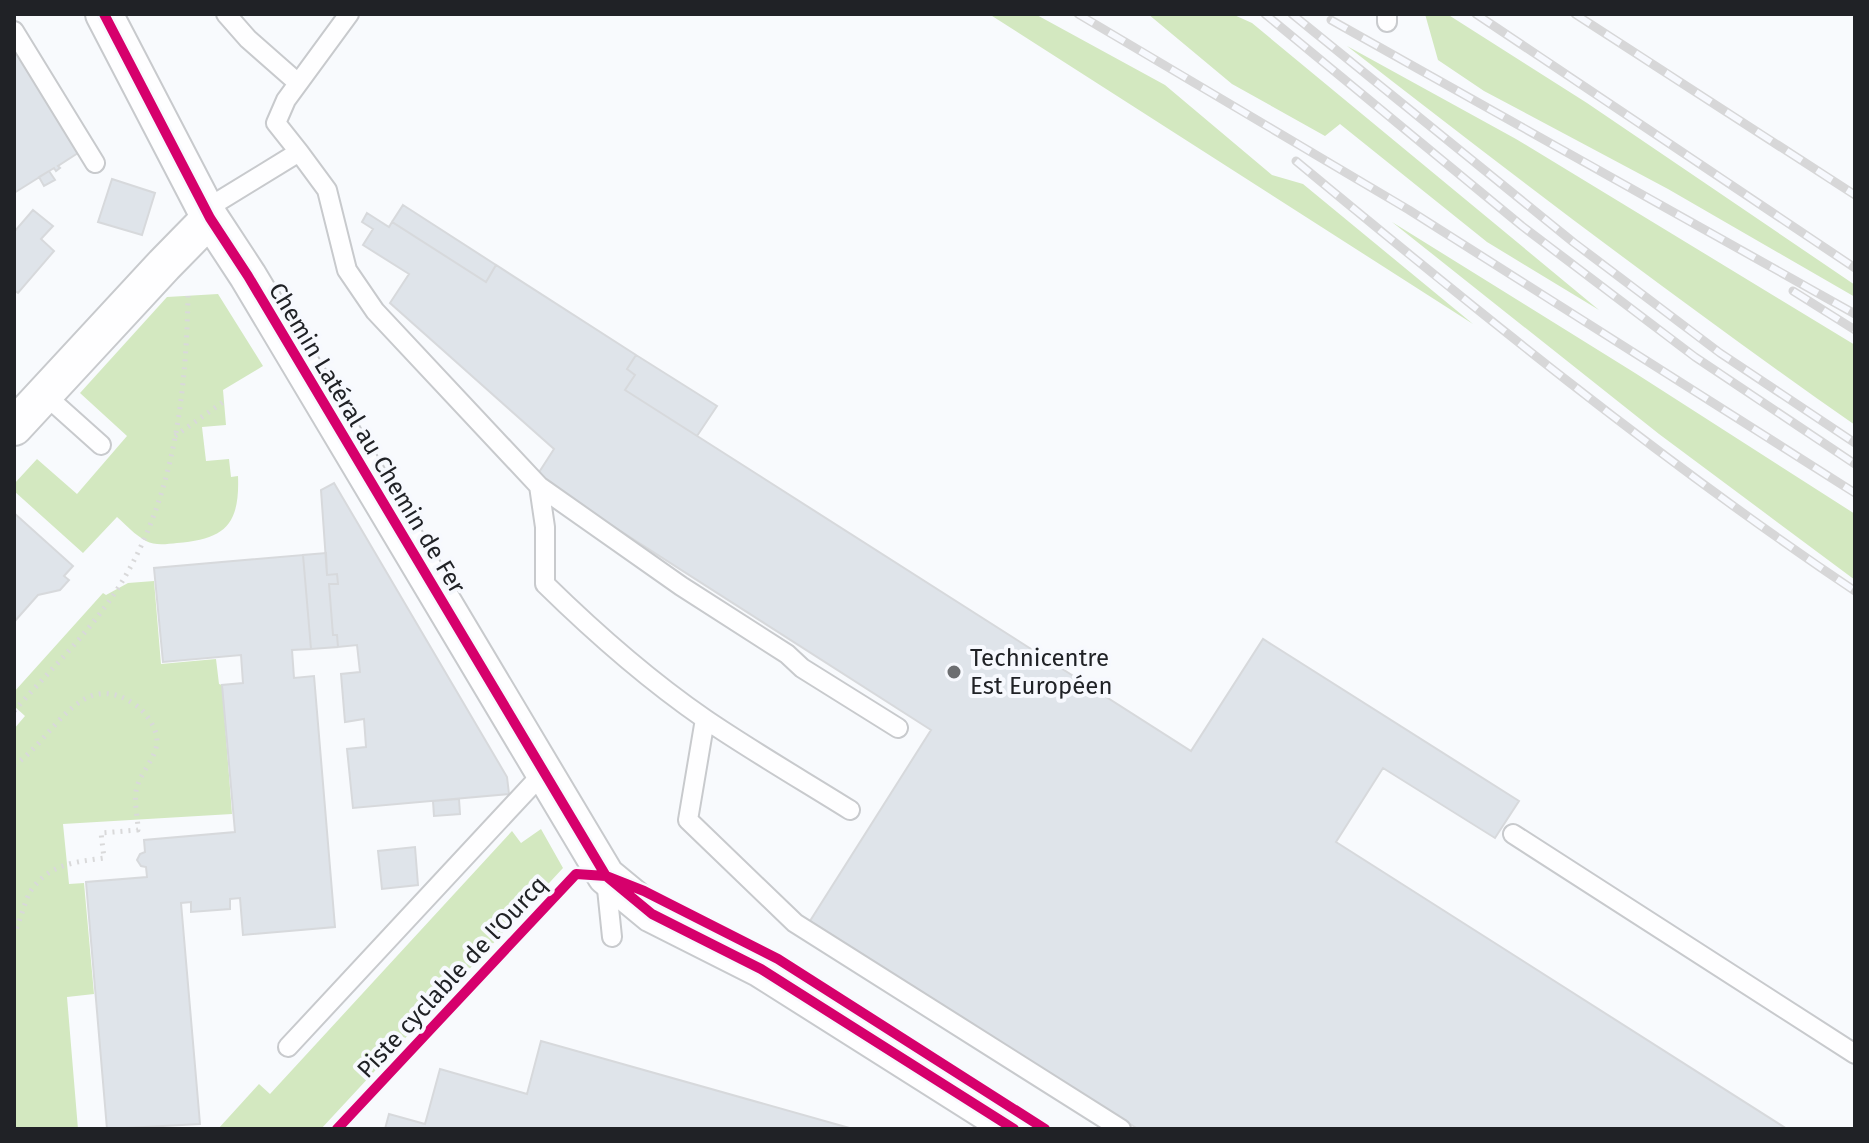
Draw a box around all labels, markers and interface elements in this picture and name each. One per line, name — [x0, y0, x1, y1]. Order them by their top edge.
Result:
street label: Chemin Latéral au Chemin de Fer — [263, 278, 471, 599]
place label: Technicentre Est Européen — [970, 644, 1112, 700]
marker: Technicentre Est Européen — [945, 663, 963, 681]
street label: Piste cyclable de l'Ourcq — [351, 871, 553, 1083]

